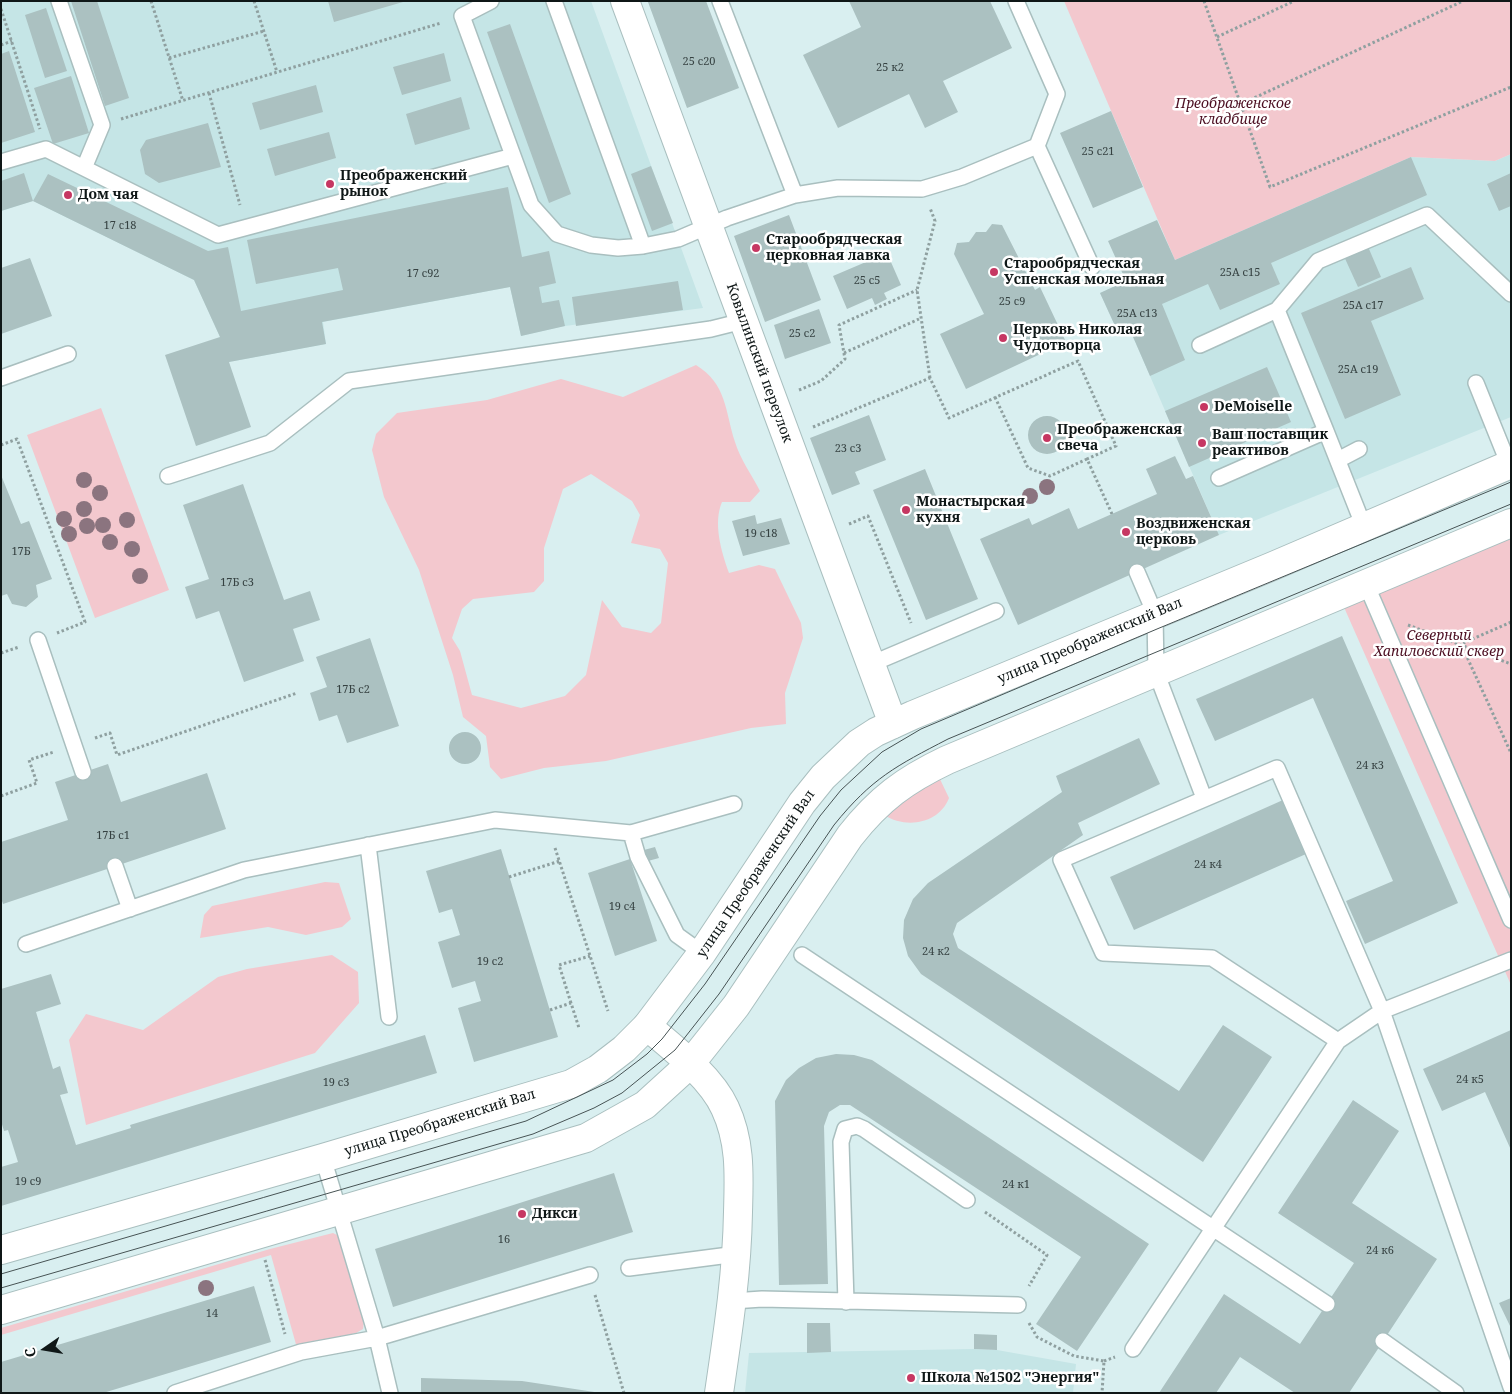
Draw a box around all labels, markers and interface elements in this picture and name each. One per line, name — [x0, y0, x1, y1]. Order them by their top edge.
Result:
house number: 25 с20 — [683, 55, 715, 69]
house number: 25 к2 — [876, 61, 904, 75]
park label: Преображенское кладбище — [1175, 96, 1291, 128]
house number: 25 с21 — [1082, 145, 1114, 159]
place label: Преображенский рынок — [340, 168, 467, 200]
marker: Преображенский рынок — [324, 178, 336, 190]
place label: Дом чая — [78, 187, 139, 203]
marker: Дом чая — [62, 189, 74, 201]
house number: 17 c18 — [104, 219, 136, 233]
place label: Старообрядческая церковная лавка — [766, 232, 902, 264]
marker: Старообрядческая церковная лавка — [750, 242, 762, 254]
place label: Старообрядческая Успенская молельная — [1004, 256, 1164, 288]
marker: Старообрядческая Успенская молельная — [988, 266, 1000, 278]
house number: 25А с15 — [1220, 266, 1260, 280]
house number: 17 с92 — [407, 267, 439, 281]
house number: 25 с5 — [854, 274, 880, 288]
street label: Ковылинский переулок — [722, 281, 796, 445]
house number: 25 c9 — [999, 295, 1025, 309]
house number: 25А с17 — [1343, 299, 1383, 313]
house number: 25А с13 — [1117, 307, 1157, 321]
place label: Церковь Николая Чудотворца — [1013, 322, 1142, 354]
house number: 25 с2 — [789, 327, 815, 341]
marker: Церковь Николая Чудотворца — [997, 332, 1009, 344]
house number: 25А с19 — [1338, 363, 1378, 377]
place label: DeMoiselle — [1214, 399, 1292, 415]
marker: DeMoiselle — [1198, 401, 1210, 413]
place label: Преображенская свеча — [1057, 422, 1182, 454]
place label: Ваш поставщик реактивов — [1212, 427, 1328, 460]
marker: Преображенская свеча — [1041, 432, 1053, 444]
marker: Ваш поставщик реактивов — [1196, 437, 1208, 449]
house number: 23 с3 — [835, 442, 861, 456]
place label: Монастырская кухня — [916, 494, 1025, 526]
marker: Монастырская кухня — [900, 504, 912, 516]
place label: Воздвиженская церковь — [1136, 516, 1251, 548]
marker: Воздвиженская церковь — [1120, 526, 1132, 538]
house number: 19 с18 — [745, 527, 777, 541]
house number: 17Б — [11, 545, 31, 559]
house number: 17Б с3 — [220, 576, 254, 590]
street label: улица Преображенский Вал — [995, 594, 1185, 688]
park label: Северный Хапиловский сквер — [1374, 628, 1504, 660]
house number: 17Б с2 — [336, 683, 370, 697]
house number: 24 к3 — [1356, 759, 1384, 773]
street label: улица Преображенский Вал — [693, 787, 819, 961]
house number: 17Б с1 — [96, 829, 130, 843]
house number: 24 к4 — [1194, 858, 1222, 872]
house number: 19 с4 — [609, 900, 635, 914]
house number: 24 к2 — [922, 945, 950, 959]
house number: 19 с2 — [477, 955, 503, 969]
house number: 24 к5 — [1456, 1073, 1484, 1087]
house number: 19 с3 — [323, 1076, 349, 1090]
street label: улица Преображенский Вал — [342, 1086, 538, 1160]
house number: 19 с9 — [15, 1175, 41, 1189]
house number: 24 к1 — [1002, 1178, 1030, 1192]
place label: Дикси — [532, 1206, 578, 1222]
marker: Дикси — [516, 1208, 528, 1220]
house number: 16 — [498, 1233, 510, 1247]
house number: 24 к6 — [1366, 1244, 1394, 1258]
house number: 14 — [206, 1307, 218, 1321]
north arrow — [20, 1324, 70, 1374]
text: С — [20, 1346, 40, 1359]
place label: Школа №1502 "Энергия" — [921, 1370, 1099, 1386]
marker: Школа №1502 "Энергия" — [905, 1372, 917, 1384]

